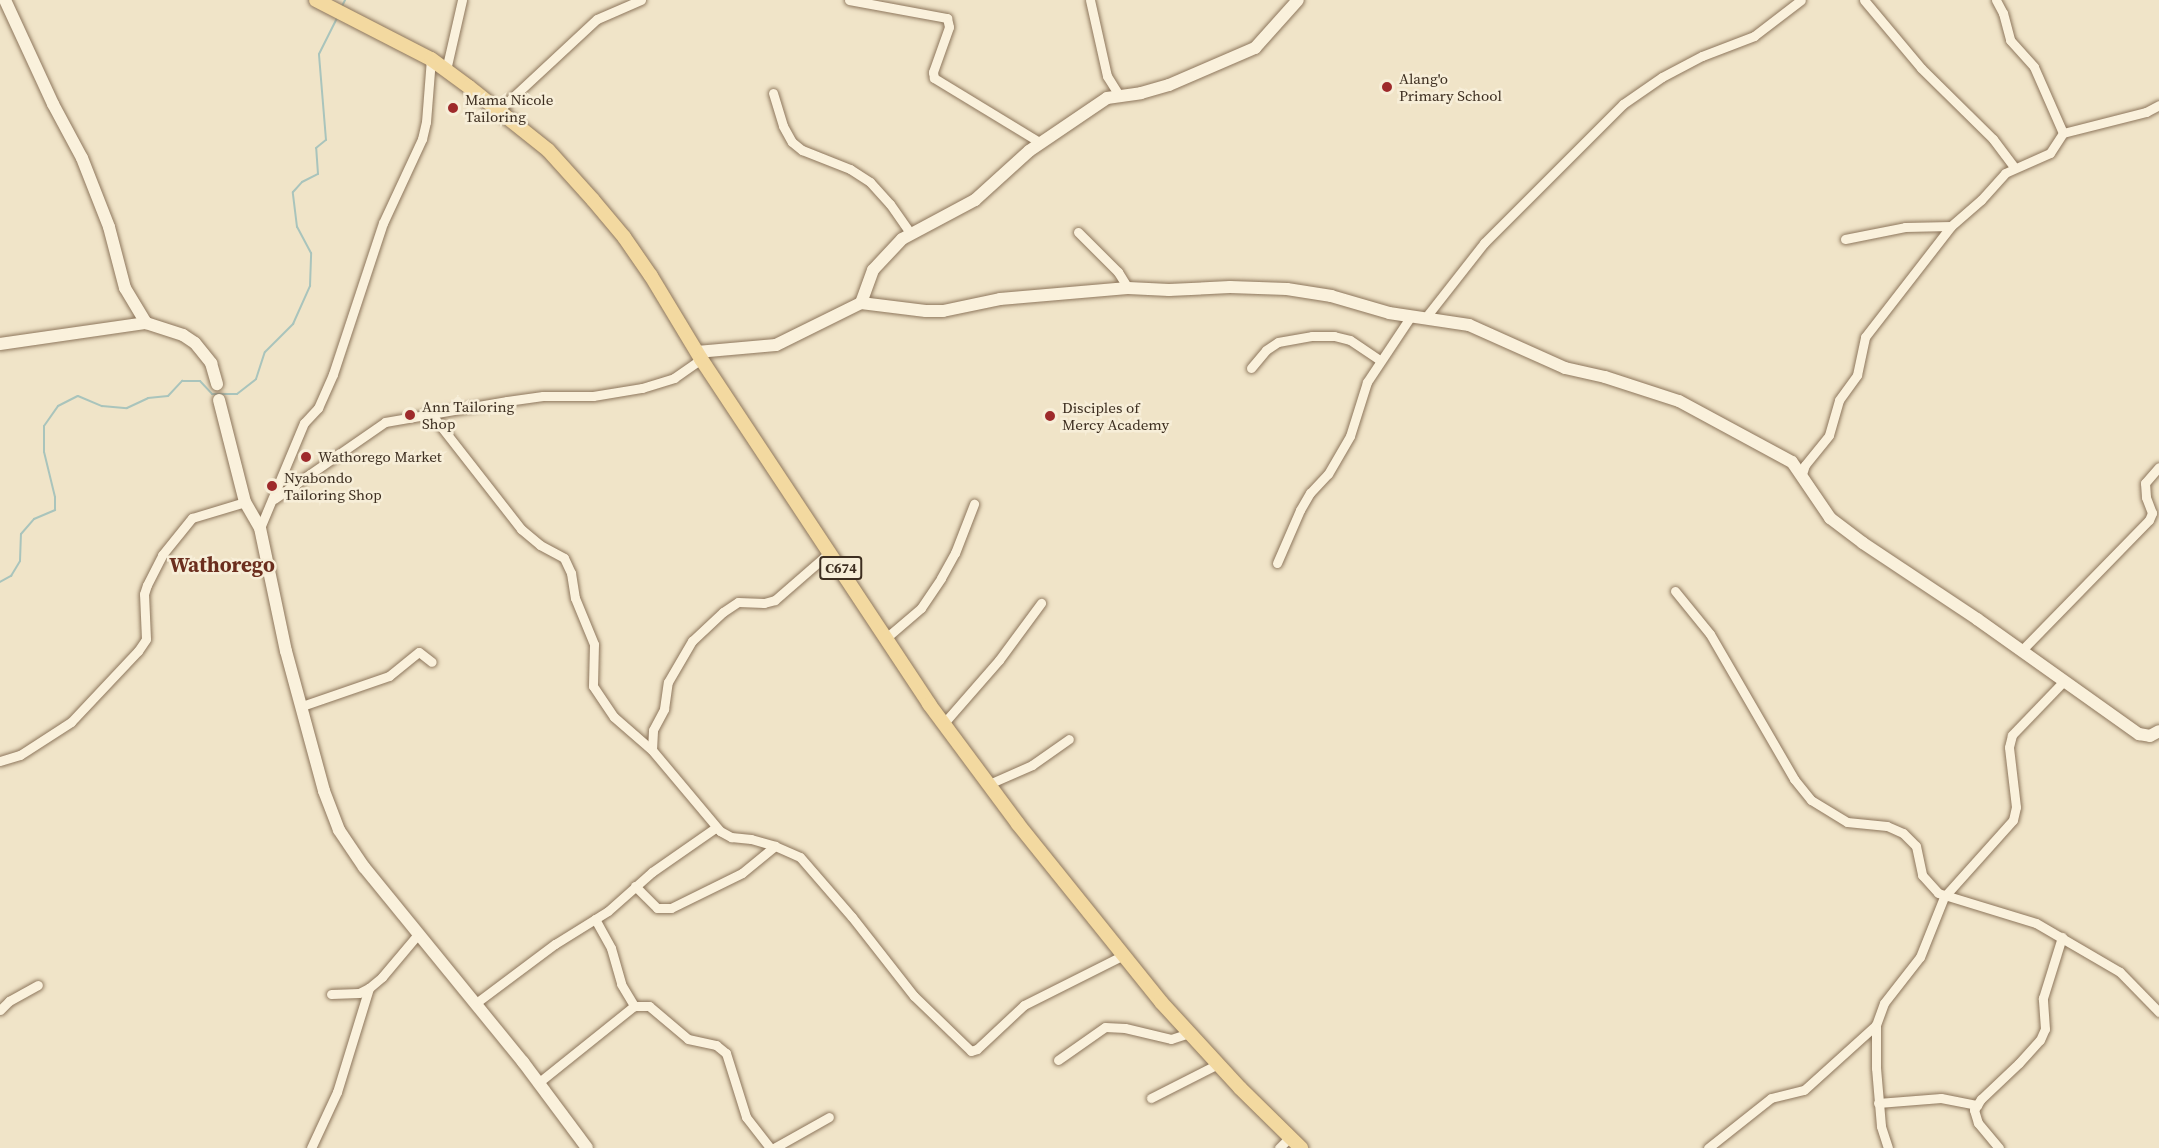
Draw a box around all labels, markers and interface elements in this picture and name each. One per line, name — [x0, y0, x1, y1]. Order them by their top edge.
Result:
place label: Alang'o Primary School — [1399, 69, 1502, 104]
marker: Alang'o Primary School — [1380, 80, 1394, 94]
place label: Mama Nicole Tailoring — [465, 90, 553, 125]
marker: Mama Nicole Tailoring — [446, 101, 460, 115]
place label: Ann Tailoring Shop — [422, 397, 515, 432]
place label: Disciples of Mercy Academy — [1062, 398, 1169, 433]
marker: Ann Tailoring Shop — [403, 408, 417, 422]
marker: Disciples of Mercy Academy — [1043, 409, 1057, 423]
place label: Wathorego Market — [318, 448, 442, 466]
marker: Wathorego Market — [299, 450, 313, 464]
place label: Nyabondo Tailoring Shop — [284, 468, 382, 503]
marker: Nyabondo Tailoring Shop — [265, 479, 279, 493]
district label: Wathorego — [169, 552, 275, 578]
road number: C674 — [818, 557, 864, 579]

